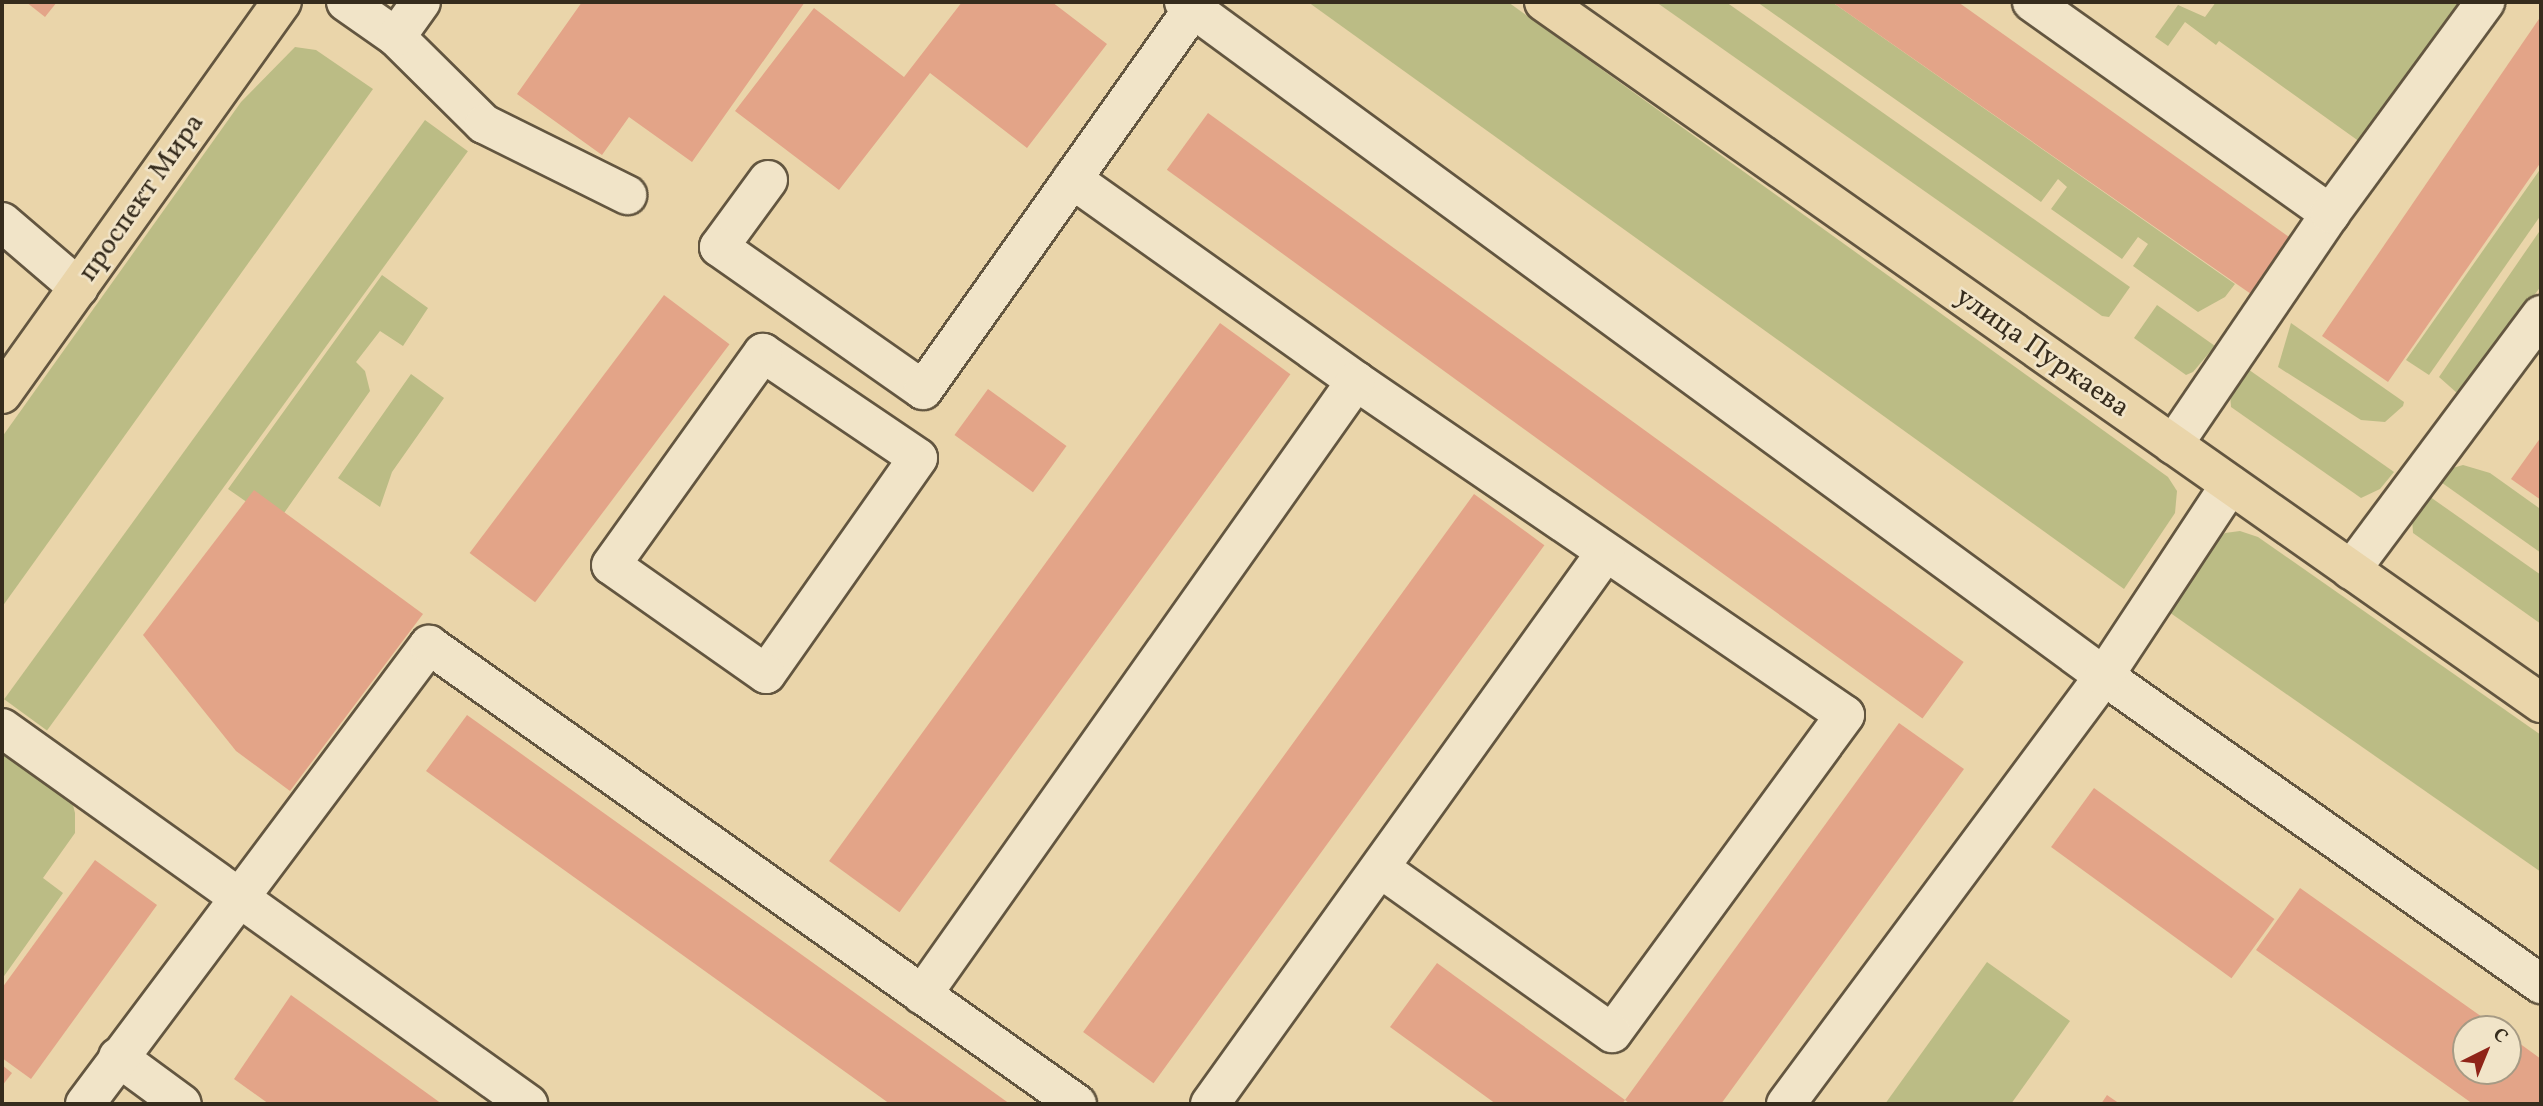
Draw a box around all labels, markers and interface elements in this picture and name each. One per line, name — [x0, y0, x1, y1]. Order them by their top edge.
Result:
street label: проспект Мира — [72, 108, 212, 288]
street label: улица Пуркаева — [1948, 280, 2136, 426]
north arrow — [2452, 1015, 2522, 1085]
text: С — [2487, 1022, 2513, 1050]

